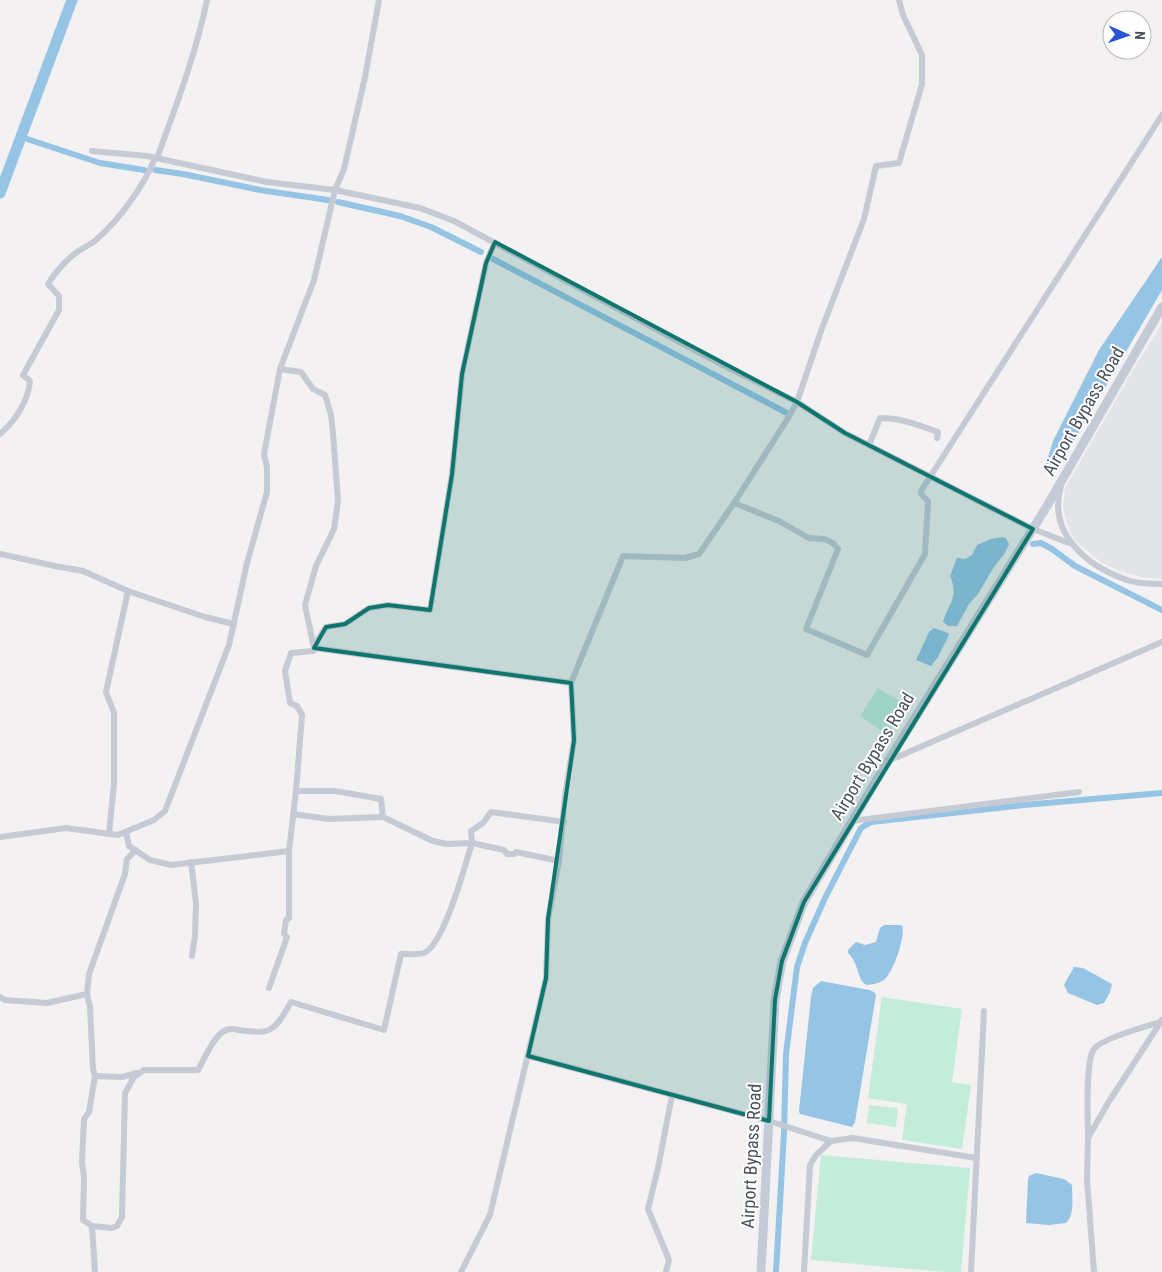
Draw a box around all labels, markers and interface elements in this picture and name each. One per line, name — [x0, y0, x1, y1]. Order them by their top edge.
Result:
north arrow — [1102, 10, 1152, 60]
text: N — [1132, 31, 1148, 40]
street label: Airport Bypass Road — [1038, 343, 1128, 479]
street label: Airport Bypass Road — [826, 689, 918, 823]
street label: Airport Bypass Road — [737, 1083, 765, 1229]

